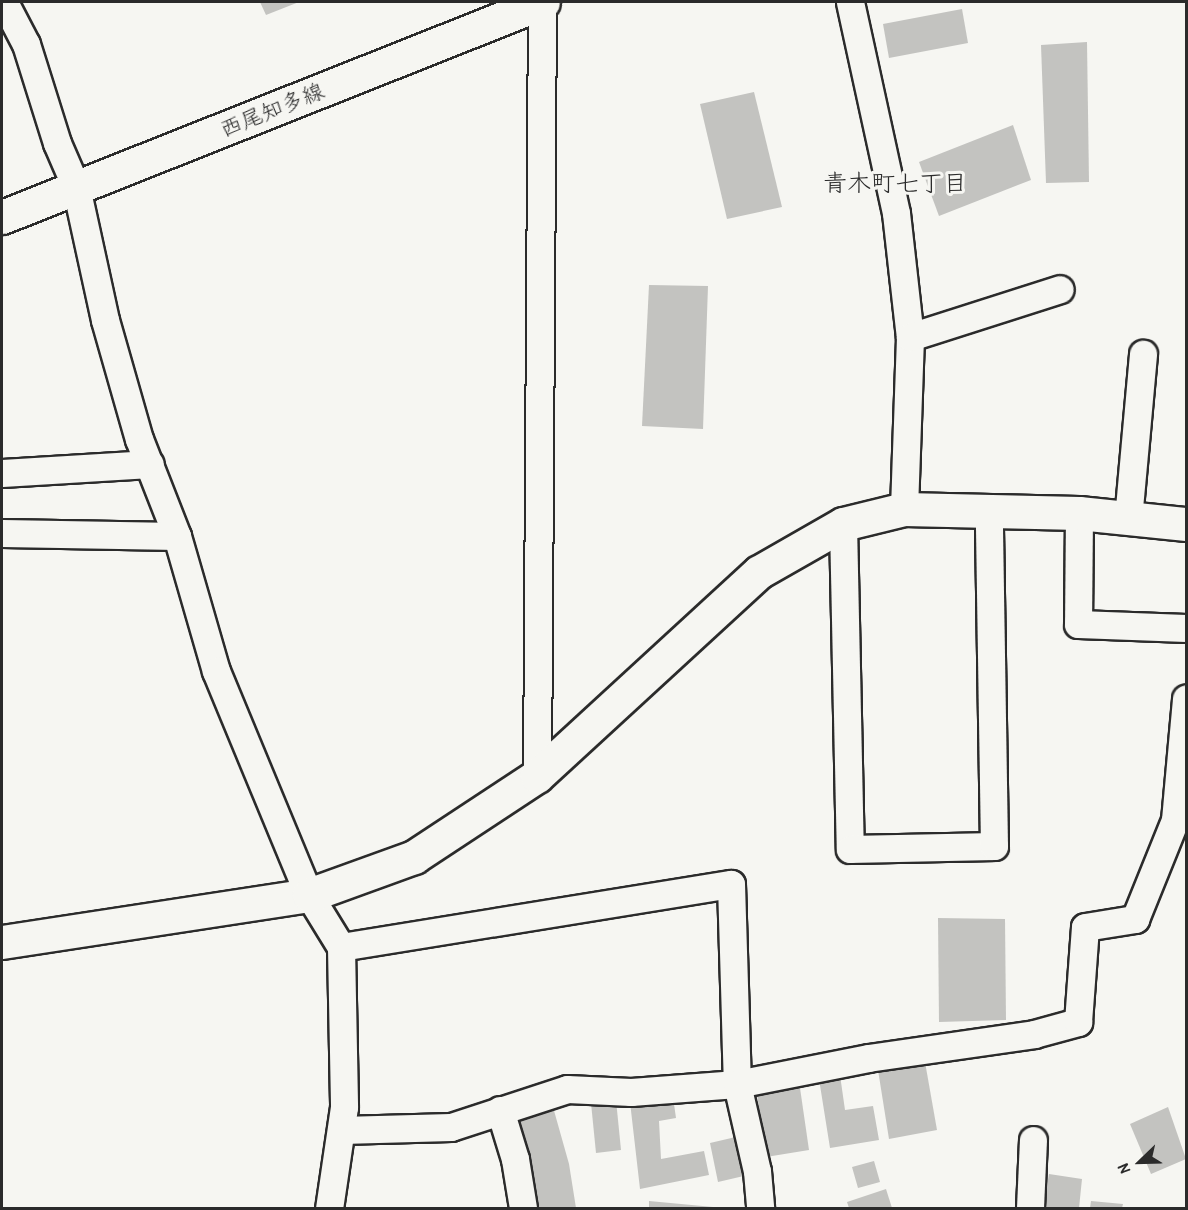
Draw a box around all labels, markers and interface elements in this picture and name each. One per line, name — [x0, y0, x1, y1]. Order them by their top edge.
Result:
street label: 西尾知多線 — [216, 77, 328, 143]
district label: 青木町七丁目 — [823, 169, 967, 197]
north arrow — [1110, 1132, 1170, 1192]
text: N — [1112, 1161, 1135, 1177]

